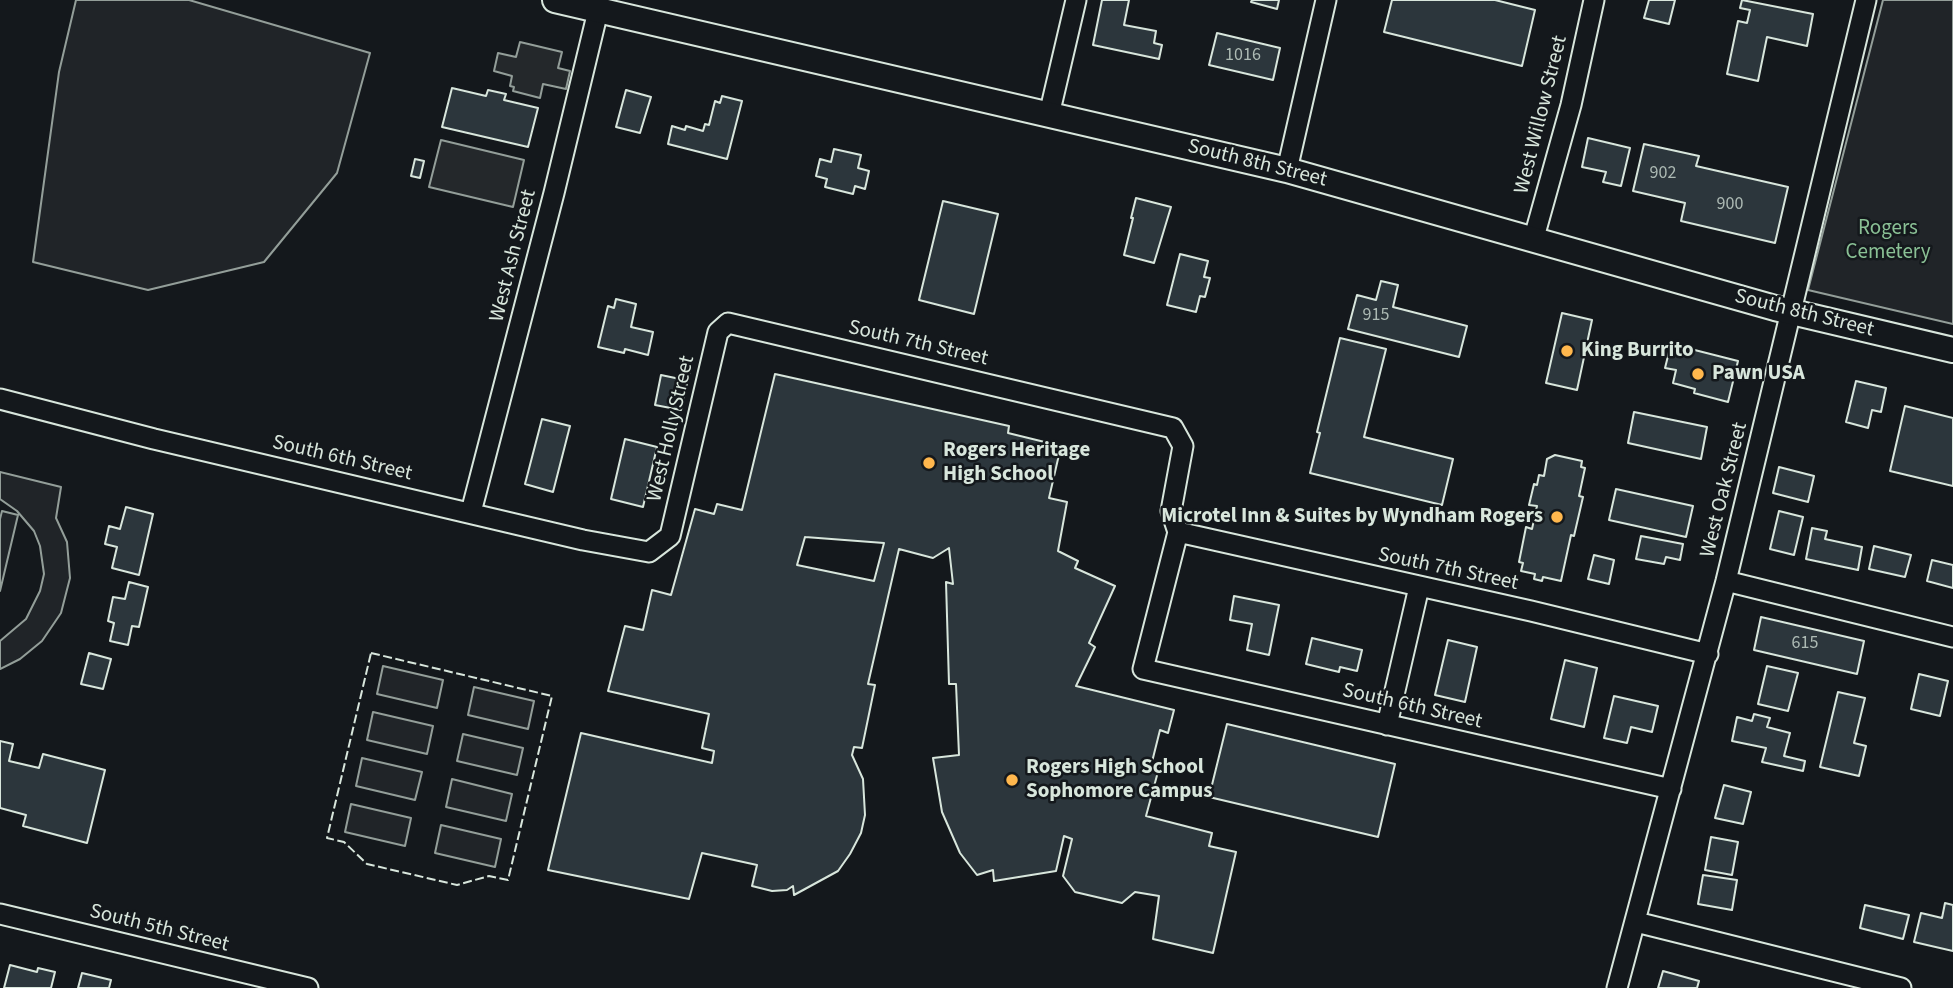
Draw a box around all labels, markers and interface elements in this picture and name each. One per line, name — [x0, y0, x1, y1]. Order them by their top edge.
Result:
street label: West Willow Street — [1510, 33, 1574, 197]
house number: 1016 — [1225, 45, 1261, 67]
street label: South 8th Street — [1185, 135, 1329, 193]
house number: 902 — [1650, 163, 1676, 185]
street label: West Ash Street — [485, 187, 543, 325]
house number: 900 — [1717, 194, 1743, 216]
park label: Rogers Cemetery — [1846, 216, 1930, 266]
street label: South 8th Street — [1732, 285, 1876, 343]
house number: 915 — [1363, 305, 1389, 327]
street label: South 7th Street — [846, 316, 990, 372]
place label: King Burrito — [1581, 338, 1694, 364]
marker: King Burrito — [1559, 343, 1575, 359]
street label: West Holly Street — [643, 354, 701, 504]
place label: Pawn USA — [1712, 361, 1805, 387]
marker: Pawn USA — [1690, 366, 1706, 382]
street label: West Oak Street — [1696, 420, 1754, 560]
street label: South 6th Street — [270, 431, 414, 487]
place label: Rogers Heritage High School — [943, 438, 1090, 488]
marker: Rogers Heritage High School — [921, 455, 937, 471]
place label: Microtel Inn & Suites by Wyndham Rogers — [1161, 504, 1543, 530]
marker: Microtel Inn & Suites by Wyndham Rogers — [1549, 509, 1565, 525]
street label: South 7th Street — [1376, 543, 1520, 597]
house number: 615 — [1792, 633, 1818, 655]
street label: South 6th Street — [1340, 679, 1484, 735]
place label: Rogers High School Sophomore Campus — [1026, 755, 1212, 805]
marker: Rogers High School Sophomore Campus — [1004, 772, 1020, 788]
street label: South 5th Street — [87, 900, 231, 958]

